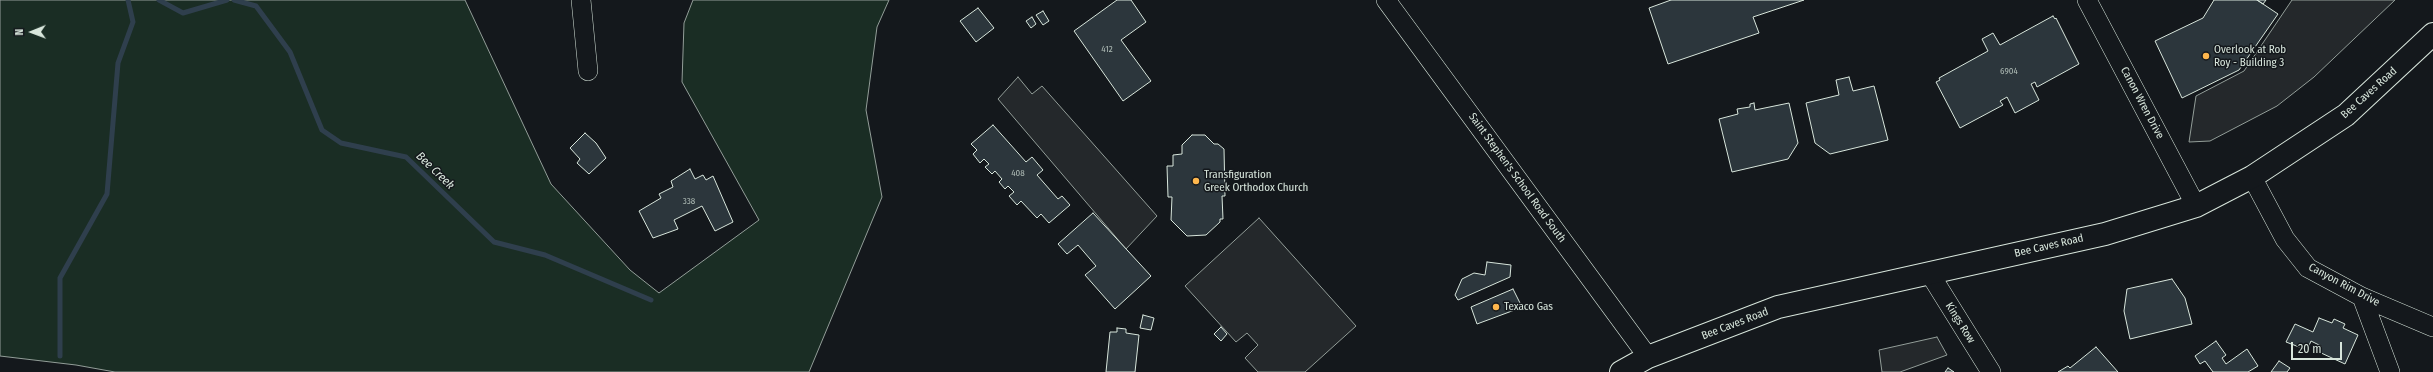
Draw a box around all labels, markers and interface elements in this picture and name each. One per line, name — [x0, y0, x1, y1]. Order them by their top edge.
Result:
north arrow — [12, 12, 52, 52]
text: N — [13, 29, 26, 36]
place label: Overlook at Rob Roy - Building 3 — [2214, 43, 2286, 69]
house number: 412 — [1101, 44, 1113, 54]
marker: Overlook at Rob Roy - Building 3 — [2201, 51, 2211, 61]
street label: Bee Caves Road — [2338, 64, 2400, 122]
street label: Canon Wren Drive — [2117, 65, 2167, 141]
house number: 6904 — [2000, 66, 2018, 76]
street label: Saint Stephen's School Road South — [1466, 111, 1568, 245]
water label: Bee Creek — [413, 149, 457, 193]
house number: 408 — [1011, 168, 1025, 178]
place label: Transfiguration Greek Orthodox Church — [1204, 168, 1308, 194]
marker: Transfiguration Greek Orthodox Church — [1191, 176, 1201, 186]
house number: 338 — [683, 196, 695, 206]
street label: Bee Caves Road — [2013, 232, 2085, 260]
street label: Canyon Rim Drive — [2306, 261, 2382, 309]
place label: Texaco Gas — [1504, 300, 1553, 314]
street label: Kings Row — [1942, 300, 1978, 346]
marker: Texaco Gas — [1491, 302, 1501, 312]
street label: Bee Caves Road — [1700, 305, 1770, 343]
scale bar — [2293, 334, 2344, 360]
text: 20 m — [2298, 342, 2322, 356]

